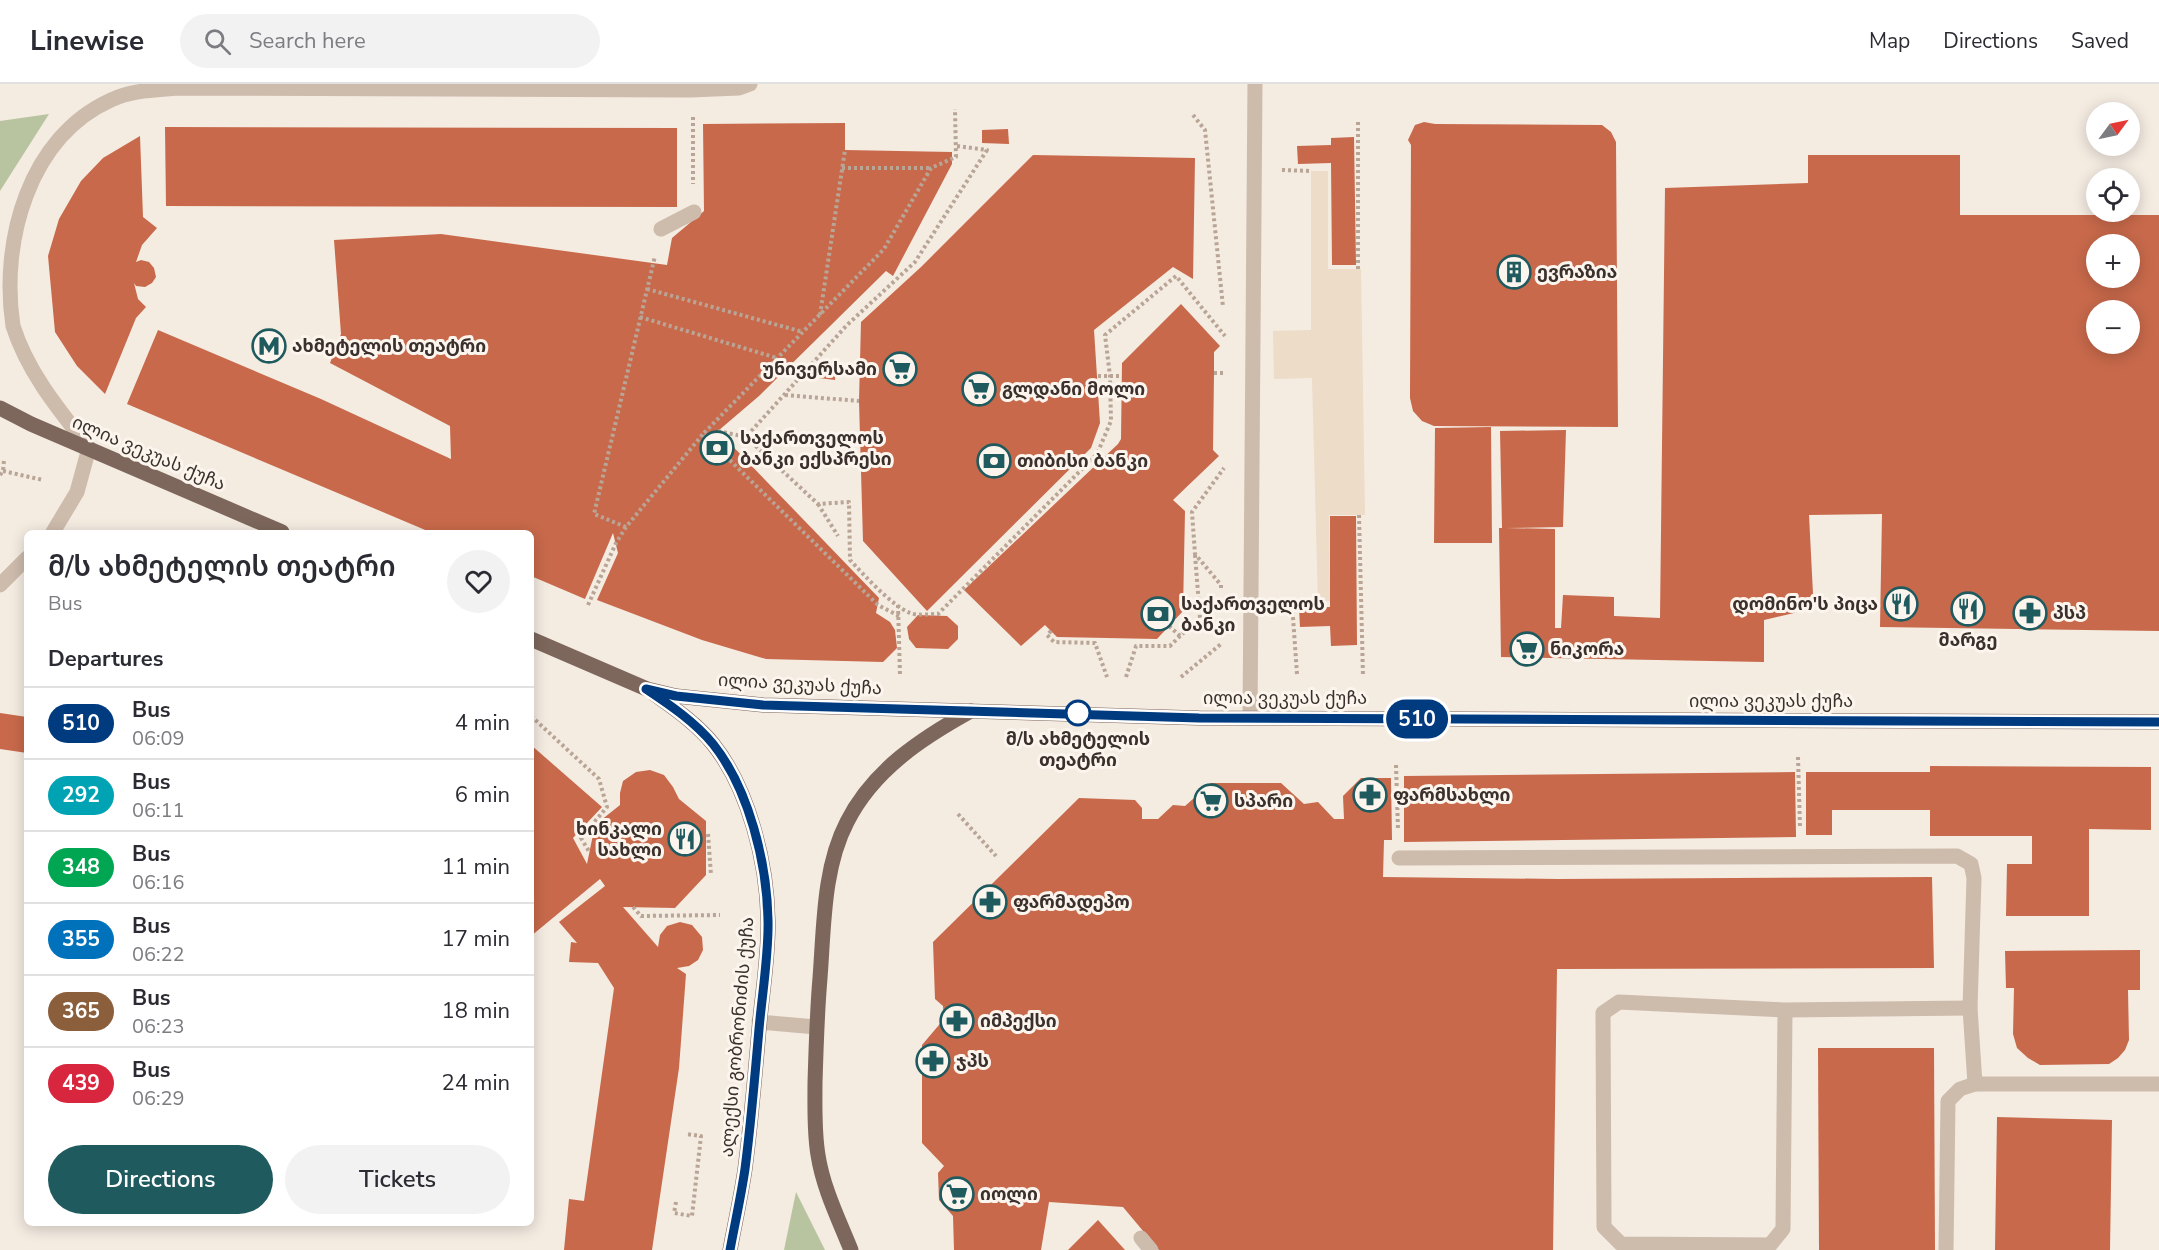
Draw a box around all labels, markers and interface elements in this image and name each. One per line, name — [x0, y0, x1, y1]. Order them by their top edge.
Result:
search box — [180, 14, 600, 68]
text: Linewise — [30, 22, 144, 60]
icon: search — [201, 25, 234, 58]
text: Search here — [249, 26, 366, 56]
text: Map — [1869, 27, 1910, 55]
text: Directions — [1943, 27, 2038, 55]
text: Saved — [2071, 27, 2129, 55]
north arrow — [2086, 102, 2140, 156]
map controls — [2086, 102, 2140, 354]
button: locate — [2086, 168, 2140, 222]
button: + — [2086, 234, 2140, 288]
building icon: ევრაზია — [1496, 254, 1532, 290]
place label: ევრაზია — [1537, 260, 1617, 284]
button: − — [2086, 300, 2140, 354]
metro station icon: ახმეტელის თეატრი — [251, 328, 287, 364]
place label: ახმეტელის თეატრი — [292, 334, 486, 358]
supermarket icon: უნივერსამი — [882, 351, 918, 387]
place label: უნივერსამი — [763, 357, 877, 381]
supermarket icon: გლდანი მოლი — [961, 371, 997, 407]
place label: გლდანი მოლი — [1002, 377, 1145, 401]
street label: ილია ვეკუას ქუჩა — [69, 410, 229, 496]
place label: საქართველოს ბანკი ექსპრესი — [740, 426, 892, 471]
bank icon: საქართველოს ბანკი ექსპრესი — [699, 430, 735, 466]
bank icon: თიბისი ბანკი — [976, 443, 1012, 479]
place label: თიბისი ბანკი — [1017, 449, 1148, 473]
text: მ/ს ახმეტელის თეატრი — [48, 548, 396, 586]
button: heart — [447, 550, 510, 613]
restaurant icon: დომინო'ს პიცა — [1883, 586, 1919, 622]
text: Bus — [48, 590, 82, 617]
restaurant icon: მარგე — [1950, 591, 1986, 627]
place label: საქართველოს ბანკი — [1181, 592, 1325, 637]
place label: დომინო'ს პიცა — [1732, 592, 1878, 616]
pharmacy icon: პსპ — [2012, 595, 2048, 631]
bank icon: საქართველოს ბანკი — [1140, 596, 1176, 632]
place label: პსპ — [2053, 601, 2086, 625]
place label: მარგე — [1938, 628, 1998, 652]
supermarket icon: ნიკორა — [1509, 631, 1545, 667]
place label: ნიკორა — [1550, 637, 1624, 661]
text: Departures — [48, 644, 163, 674]
street label: ილია ვეკუას ქუჩა — [717, 668, 883, 700]
street label: ილია ვეკუას ქუჩა — [1203, 686, 1367, 710]
street label: ილია ვეკუას ქუჩა — [1689, 689, 1853, 713]
text: Bus — [132, 695, 171, 725]
marker: მ/ს ახმეტელის თეატრი — [1065, 700, 1091, 726]
line badge: 510 — [1382, 700, 1452, 738]
text: 510 — [1398, 705, 1436, 733]
text: 4 min — [455, 708, 510, 738]
text: 510 — [62, 709, 100, 737]
text: 06:09 — [132, 725, 185, 752]
place label: მ/ს ახმეტელის თეატრი — [1006, 727, 1150, 772]
text: Bus — [132, 767, 171, 797]
pharmacy icon: ფარმსახლი — [1352, 777, 1388, 813]
text: 6 min — [455, 780, 510, 810]
text: 292 — [62, 781, 100, 809]
supermarket icon: სპარი — [1193, 783, 1229, 819]
place label: ფარმსახლი — [1393, 783, 1511, 807]
place label: სპარი — [1234, 789, 1293, 813]
text: 06:11 — [132, 797, 185, 824]
place label: ხინკალი სახლი — [576, 817, 662, 862]
restaurant icon: ხინკალი სახლი — [667, 821, 703, 857]
text: Bus — [132, 839, 171, 869]
text: 11 min — [442, 852, 510, 882]
text: 348 — [62, 853, 100, 881]
text: 06:16 — [132, 869, 185, 896]
pharmacy icon: ფარმადეპო — [972, 884, 1008, 920]
place label: ფარმადეპო — [1013, 890, 1130, 914]
text: Bus — [132, 911, 171, 941]
street label: ალექსი გობრონიძის ქუჩა — [715, 916, 759, 1158]
text: 17 min — [442, 924, 510, 954]
text: 355 — [62, 925, 100, 953]
text: 06:22 — [132, 941, 185, 968]
text: Bus — [132, 983, 171, 1013]
text: 18 min — [442, 996, 510, 1026]
text: 365 — [62, 997, 100, 1025]
pharmacy icon: იმპექსი — [939, 1003, 975, 1039]
place label: იმპექსი — [980, 1009, 1057, 1033]
text: 06:23 — [132, 1013, 185, 1040]
pharmacy icon: ჯპს — [915, 1043, 951, 1079]
place label: ჯპს — [956, 1049, 989, 1073]
text: Bus — [132, 1055, 171, 1085]
text: 24 min — [442, 1068, 510, 1098]
text: 439 — [62, 1069, 100, 1097]
text: 06:29 — [132, 1085, 185, 1112]
button: Directions — [48, 1145, 273, 1214]
button: Tickets — [285, 1145, 510, 1214]
supermarket icon: იოლი — [939, 1176, 975, 1212]
place label: იოლი — [980, 1182, 1038, 1206]

